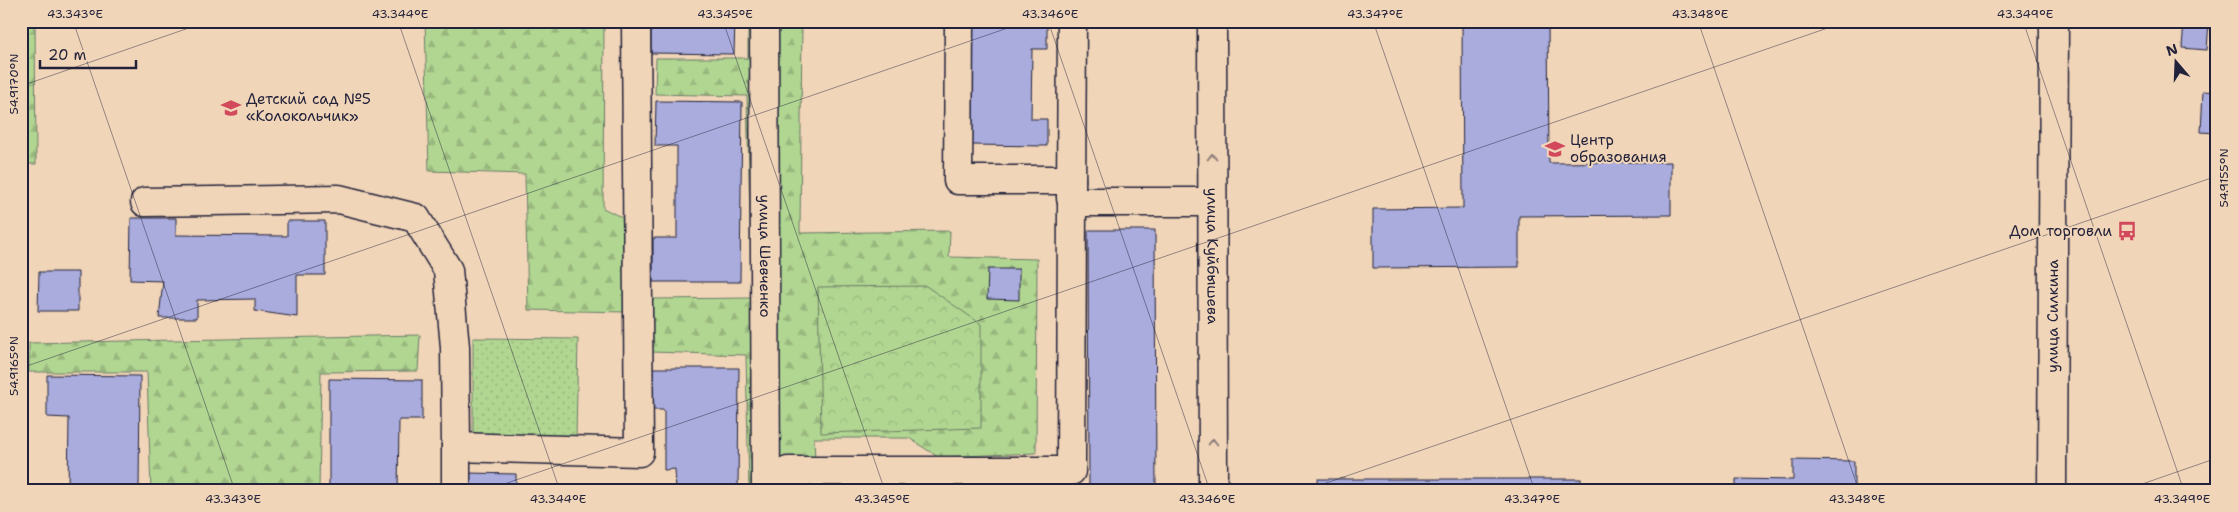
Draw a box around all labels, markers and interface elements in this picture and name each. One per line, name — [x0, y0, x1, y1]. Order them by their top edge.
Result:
text: 43.343°E — [47, 6, 103, 22]
text: 43.344°E — [372, 6, 428, 22]
text: 43.345°E — [697, 6, 753, 22]
text: 43.346°E — [1022, 6, 1078, 22]
text: 43.347°E — [1347, 6, 1403, 22]
text: 43.348°E — [1672, 6, 1728, 22]
text: 43.349°E — [1997, 6, 2053, 22]
scale bar — [40, 38, 136, 70]
north arrow — [2150, 38, 2200, 88]
text: N — [2164, 39, 2180, 60]
text: 20 m — [48, 45, 87, 65]
text: 54.9170°N — [6, 54, 22, 114]
place label: Детский сад №5 «Колокольчик» — [246, 89, 371, 126]
school or university icon: Детский сад №5 «Колокольчик» — [220, 97, 242, 119]
place label: Центр образования — [1570, 130, 1667, 167]
school or university icon: Центр образования — [1544, 138, 1566, 160]
text: 54.9155°N — [2216, 148, 2232, 208]
one-way arrow — [1207, 153, 1217, 160]
street label: улица Куйбышева — [1202, 188, 1223, 325]
street label: улица Шевченко — [755, 194, 775, 318]
bus stop icon: Дом торговли — [2116, 220, 2138, 242]
place label: Дом торговли — [2009, 221, 2112, 241]
street label: улица Силкина — [2043, 259, 2063, 373]
text: 54.9165°N — [6, 336, 22, 396]
one-way arrow — [1208, 438, 1218, 446]
text: 43.343°E — [205, 491, 261, 507]
text: 43.344°E — [530, 491, 586, 507]
text: 43.345°E — [854, 491, 910, 507]
text: 43.346°E — [1179, 491, 1235, 507]
text: 43.347°E — [1504, 491, 1560, 507]
text: 43.348°E — [1829, 491, 1885, 507]
text: 43.349°E — [2154, 491, 2210, 507]

